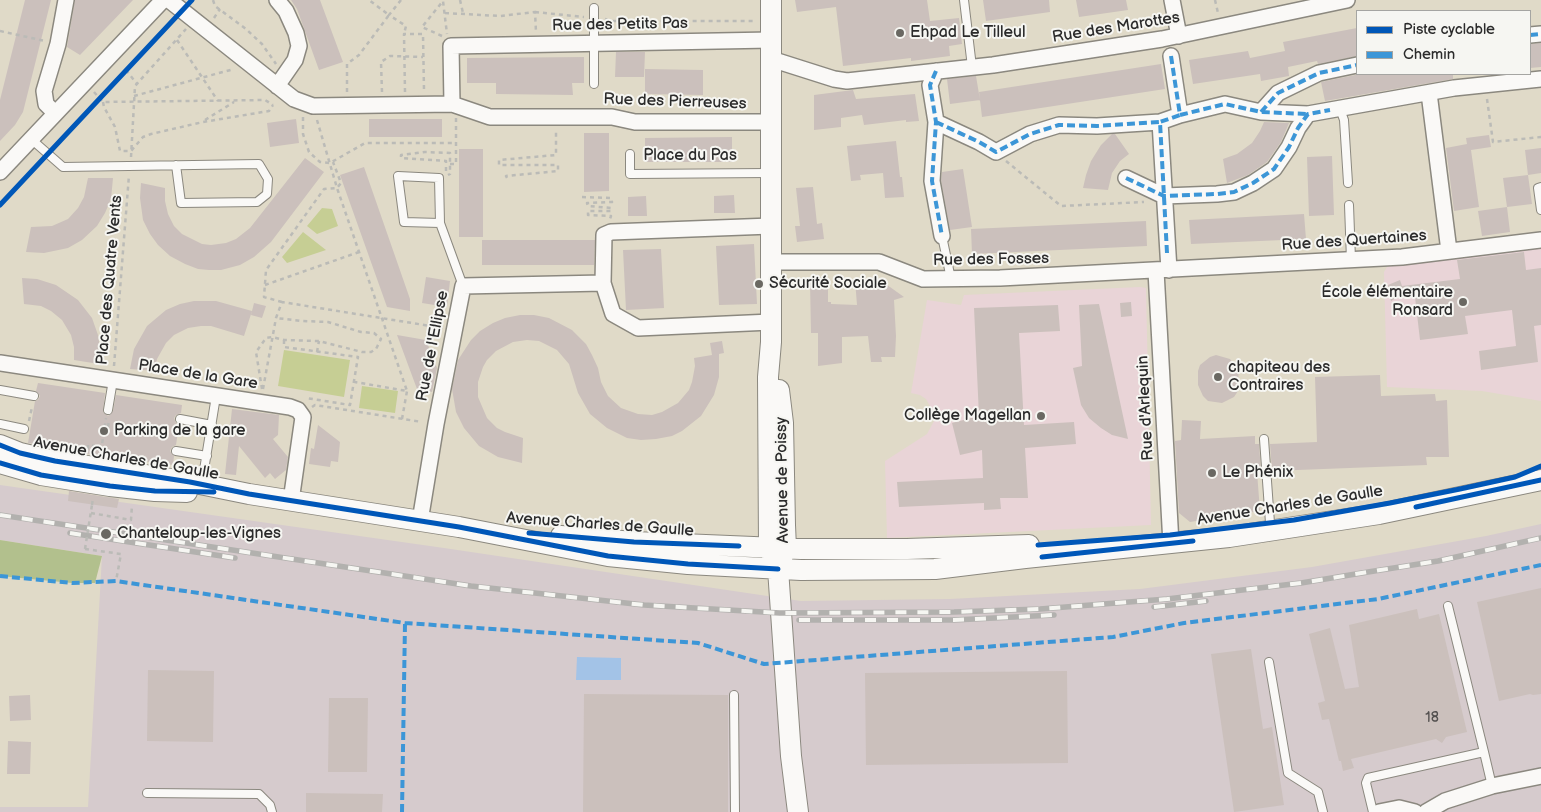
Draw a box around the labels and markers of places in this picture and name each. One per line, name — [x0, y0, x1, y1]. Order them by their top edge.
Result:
place label: Ehpad Le Tilleul — [910, 23, 1025, 43]
marker: Ehpad Le Tilleul — [894, 27, 906, 39]
place label: Sécurité Sociale — [769, 274, 887, 294]
marker: Sécurité Sociale — [753, 278, 765, 290]
place label: École élémentaire Ronsard — [1321, 283, 1453, 321]
marker: École élémentaire Ronsard — [1457, 296, 1469, 308]
place label: chapiteau des Contraires — [1228, 358, 1330, 396]
marker: chapiteau des Contraires — [1212, 371, 1224, 383]
place label: Collège Magellan — [904, 406, 1031, 426]
marker: Collège Magellan — [1035, 410, 1047, 422]
place label: Parking de la gare — [114, 421, 245, 441]
marker: Parking de la gare — [98, 425, 110, 437]
place label: Le Phénix — [1222, 463, 1293, 483]
marker: Le Phénix — [1206, 467, 1218, 479]
place label: Chanteloup-les-Vignes — [117, 524, 281, 544]
marker: Chanteloup-les-Vignes — [99, 527, 113, 541]

